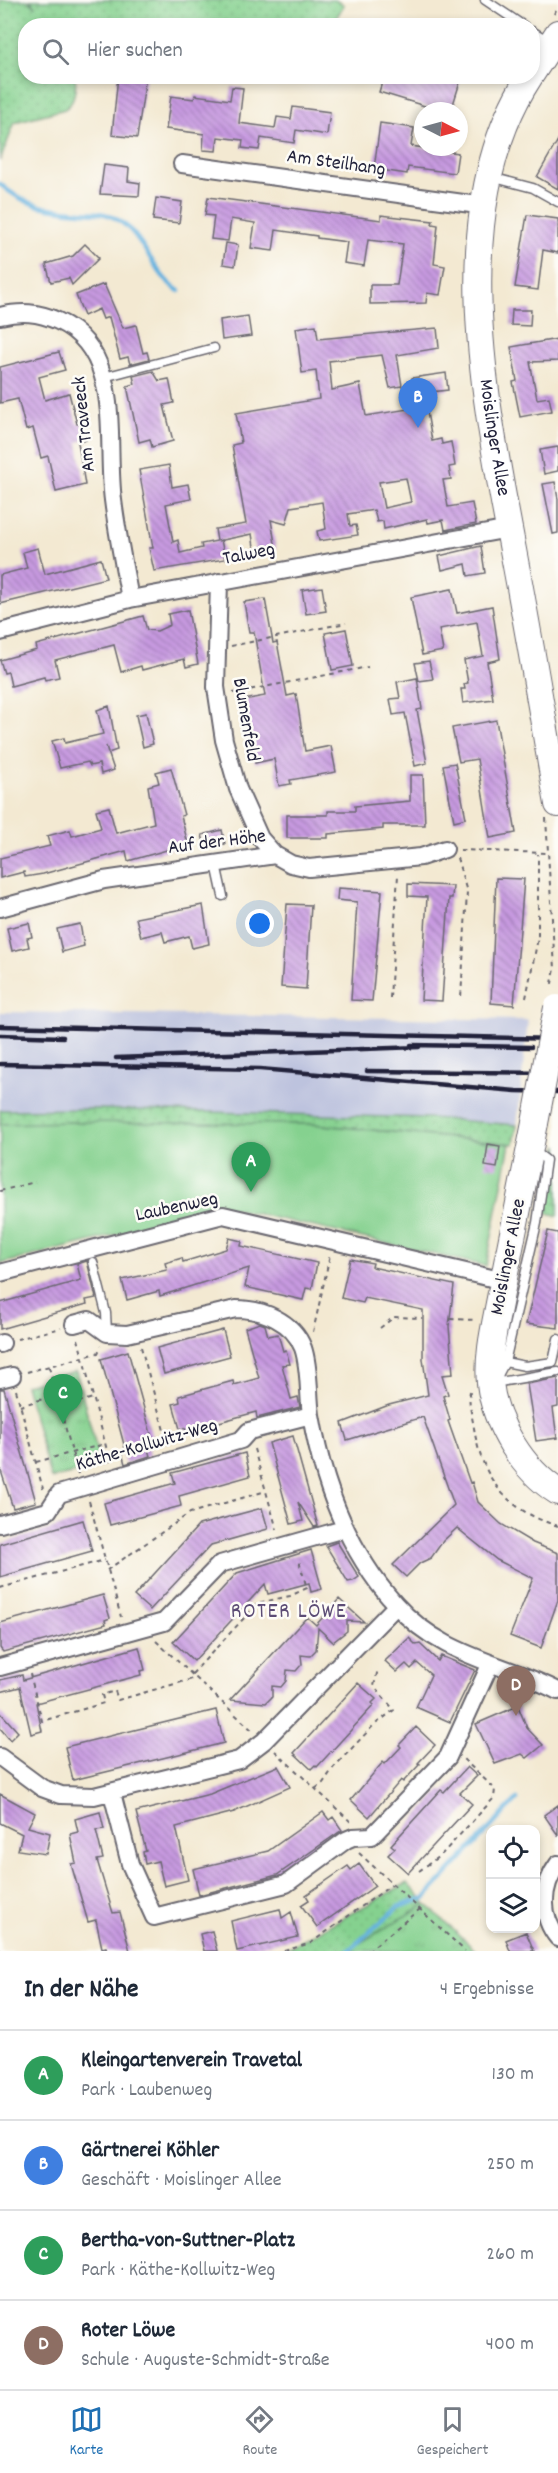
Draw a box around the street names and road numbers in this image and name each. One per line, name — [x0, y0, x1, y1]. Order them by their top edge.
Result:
street label: Am Steilhang — [285, 143, 387, 185]
street label: Am Traveeck — [66, 375, 104, 473]
street label: Moislinger Allee — [471, 378, 517, 499]
street label: Talweg — [221, 536, 277, 574]
street label: Blumenfeld — [224, 676, 266, 764]
street label: Auf der Höhe — [166, 823, 268, 863]
street label: Laubenweg — [133, 1186, 221, 1230]
street label: Moislinger Allee — [484, 1196, 534, 1318]
street label: Käthe-Kollwitz-Weg — [73, 1412, 221, 1480]

